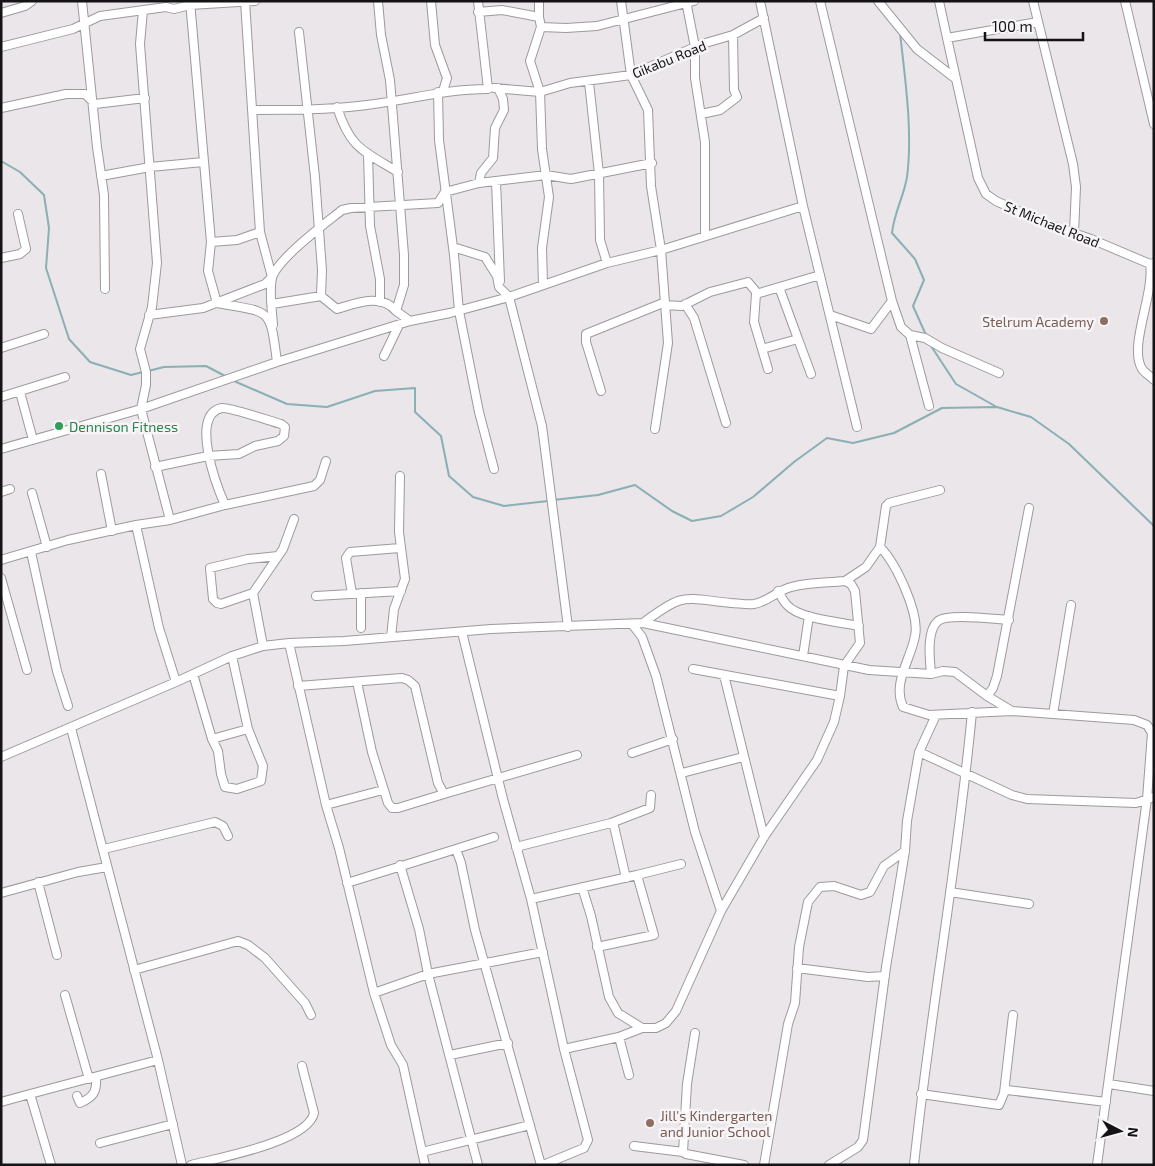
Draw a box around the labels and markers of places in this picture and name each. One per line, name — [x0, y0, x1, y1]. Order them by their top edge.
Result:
place label: Stelrum Academy — [982, 313, 1095, 330]
marker: Stelrum Academy — [1098, 315, 1110, 327]
place label: Dennison Fitness — [69, 418, 178, 435]
marker: Dennison Fitness — [53, 420, 65, 432]
place label: Jill's Kindergarten and Junior School — [660, 1107, 772, 1140]
marker: Jill's Kindergarten and Junior School — [644, 1117, 656, 1129]

